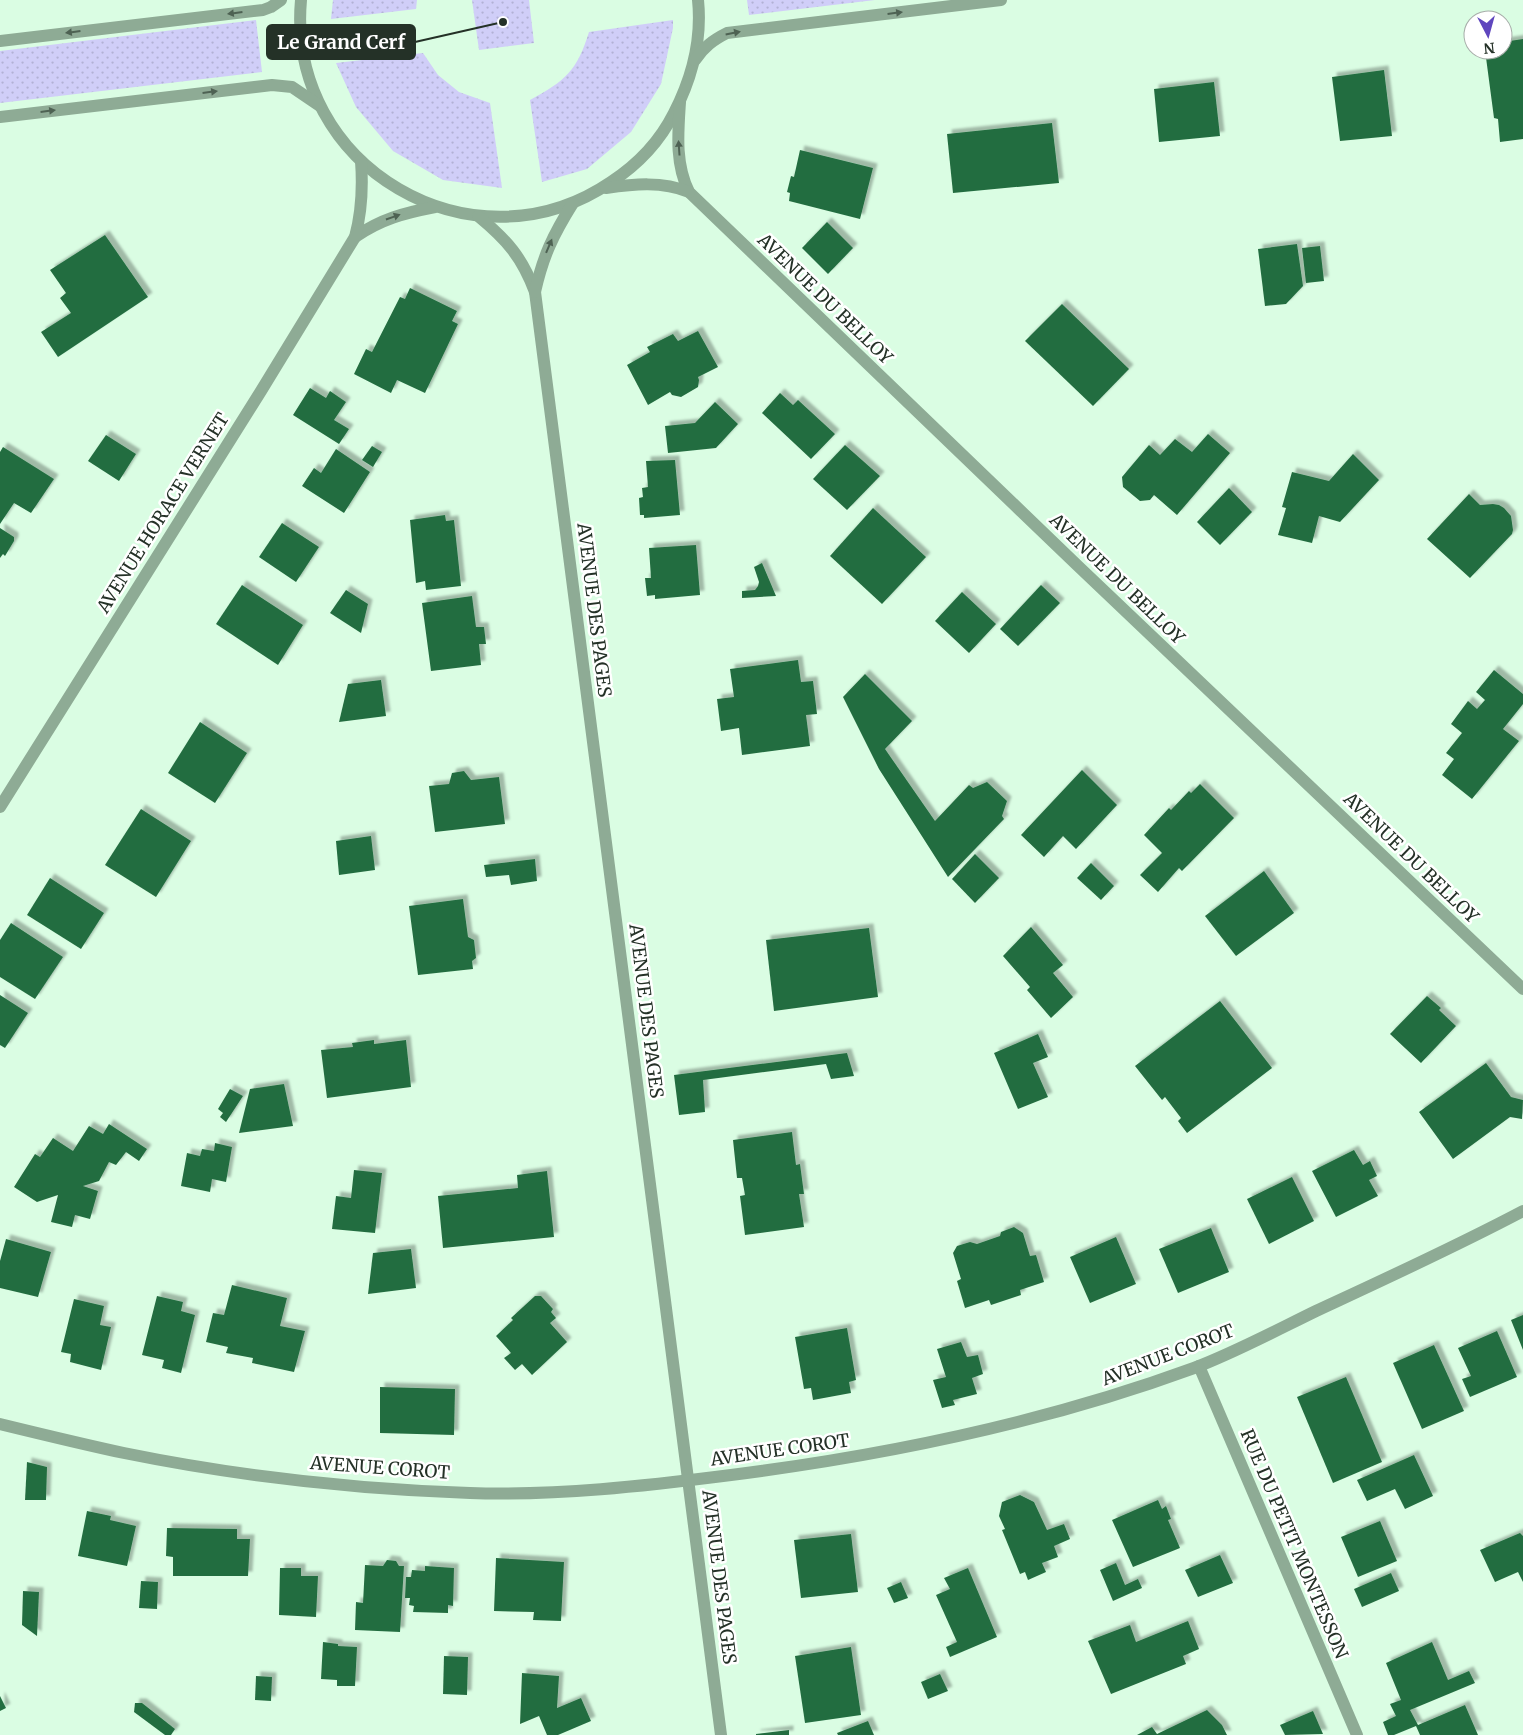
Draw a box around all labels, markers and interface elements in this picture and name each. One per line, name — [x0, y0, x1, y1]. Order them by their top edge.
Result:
one-way arrow — [227, 9, 243, 17]
one-way arrow — [887, 9, 903, 17]
north arrow — [1463, 10, 1513, 60]
callout: Le Grand Cerf — [267, 25, 415, 59]
one-way arrow — [65, 28, 81, 36]
one-way arrow — [726, 29, 741, 37]
text: Le Grand Cerf — [277, 30, 406, 54]
text: N — [1483, 38, 1496, 57]
one-way arrow — [202, 88, 218, 96]
one-way arrow — [41, 107, 57, 115]
one-way arrow — [674, 140, 682, 156]
one-way arrow — [386, 213, 401, 221]
street label: AVENUE DU BELLOY — [752, 228, 898, 369]
one-way arrow — [545, 239, 553, 253]
street label: AVENUE HORACE VERNET — [91, 408, 234, 618]
street label: AVENUE DU BELLOY — [1044, 508, 1190, 649]
street label: AVENUE DES PAGES — [572, 521, 617, 699]
street label: AVENUE DU BELLOY — [1338, 787, 1484, 928]
street label: AVENUE DES PAGES — [624, 922, 669, 1100]
street label: AVENUE COROT — [1097, 1319, 1238, 1391]
street label: RUE DU PETIT MONTESSON — [1236, 1425, 1353, 1662]
street label: AVENUE COROT — [708, 1428, 851, 1471]
street label: AVENUE COROT — [308, 1451, 451, 1484]
street label: AVENUE DES PAGES — [697, 1488, 742, 1666]

